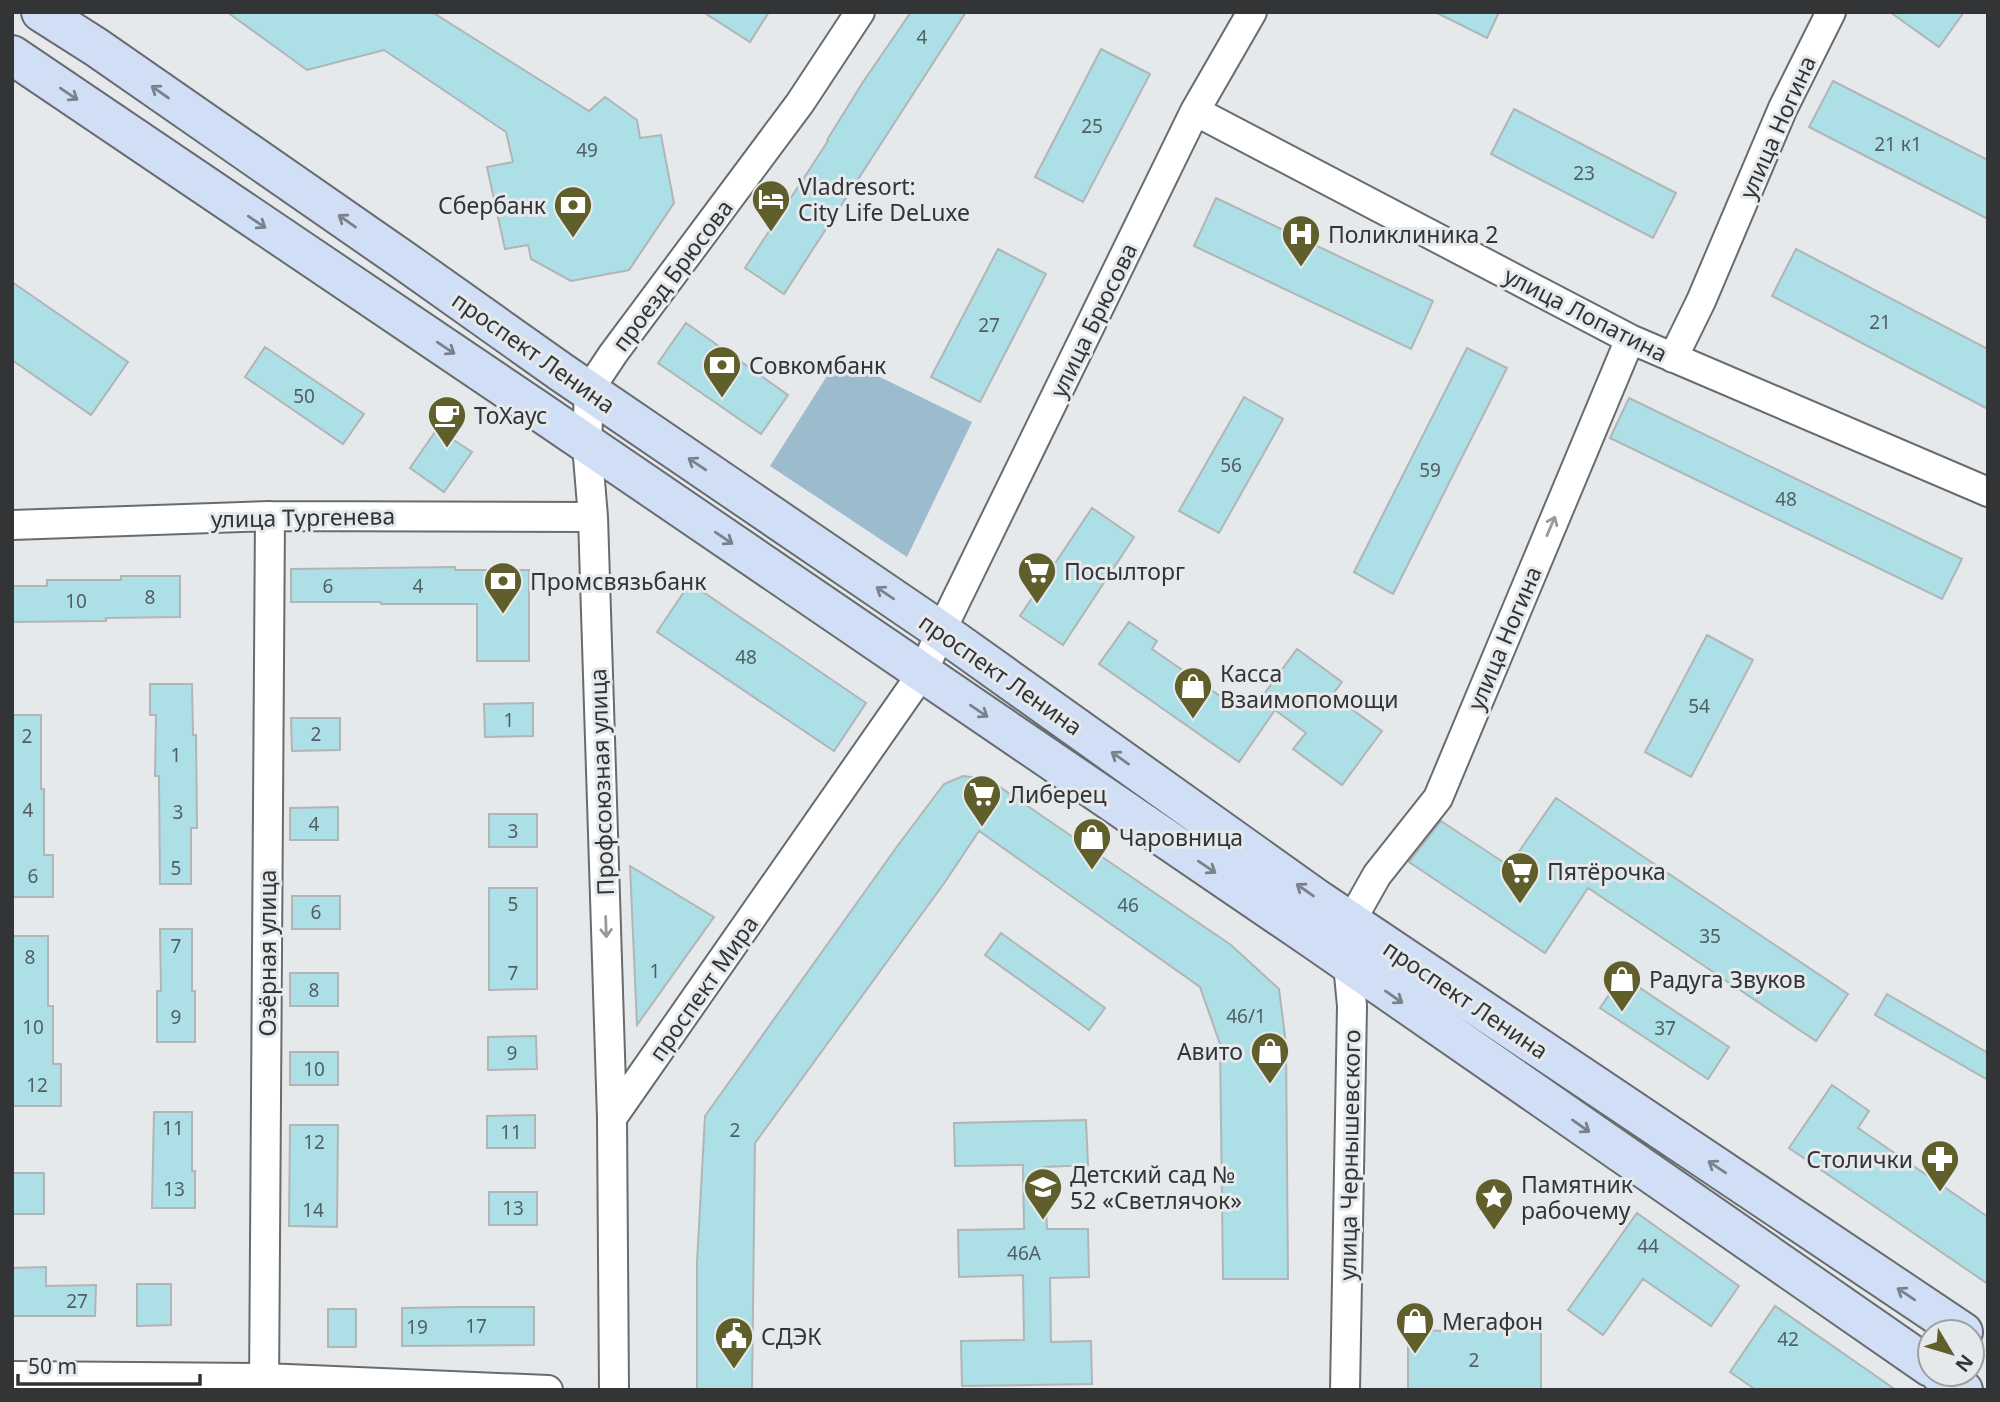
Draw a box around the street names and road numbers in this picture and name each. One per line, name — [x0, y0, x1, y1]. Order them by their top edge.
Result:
street label: улица Ногина — [1731, 51, 1823, 203]
street label: проезд Брюсова — [604, 193, 740, 357]
street label: улица Брюсова — [1042, 237, 1144, 403]
street label: улица Лопатина — [1499, 259, 1673, 369]
street label: проспект Ленина — [446, 284, 622, 420]
street label: улица Тургенева — [211, 499, 395, 535]
street label: улица Ногина — [1459, 561, 1549, 715]
street label: проспект Ленина — [913, 606, 1089, 742]
street label: Профсоюзная улица — [581, 668, 621, 896]
street label: Озёрная улица — [251, 870, 283, 1036]
street label: проспект Мира — [641, 909, 765, 1067]
street label: проспект Ленина — [1377, 932, 1555, 1066]
street label: улица Чернышевского — [1331, 1029, 1367, 1281]

